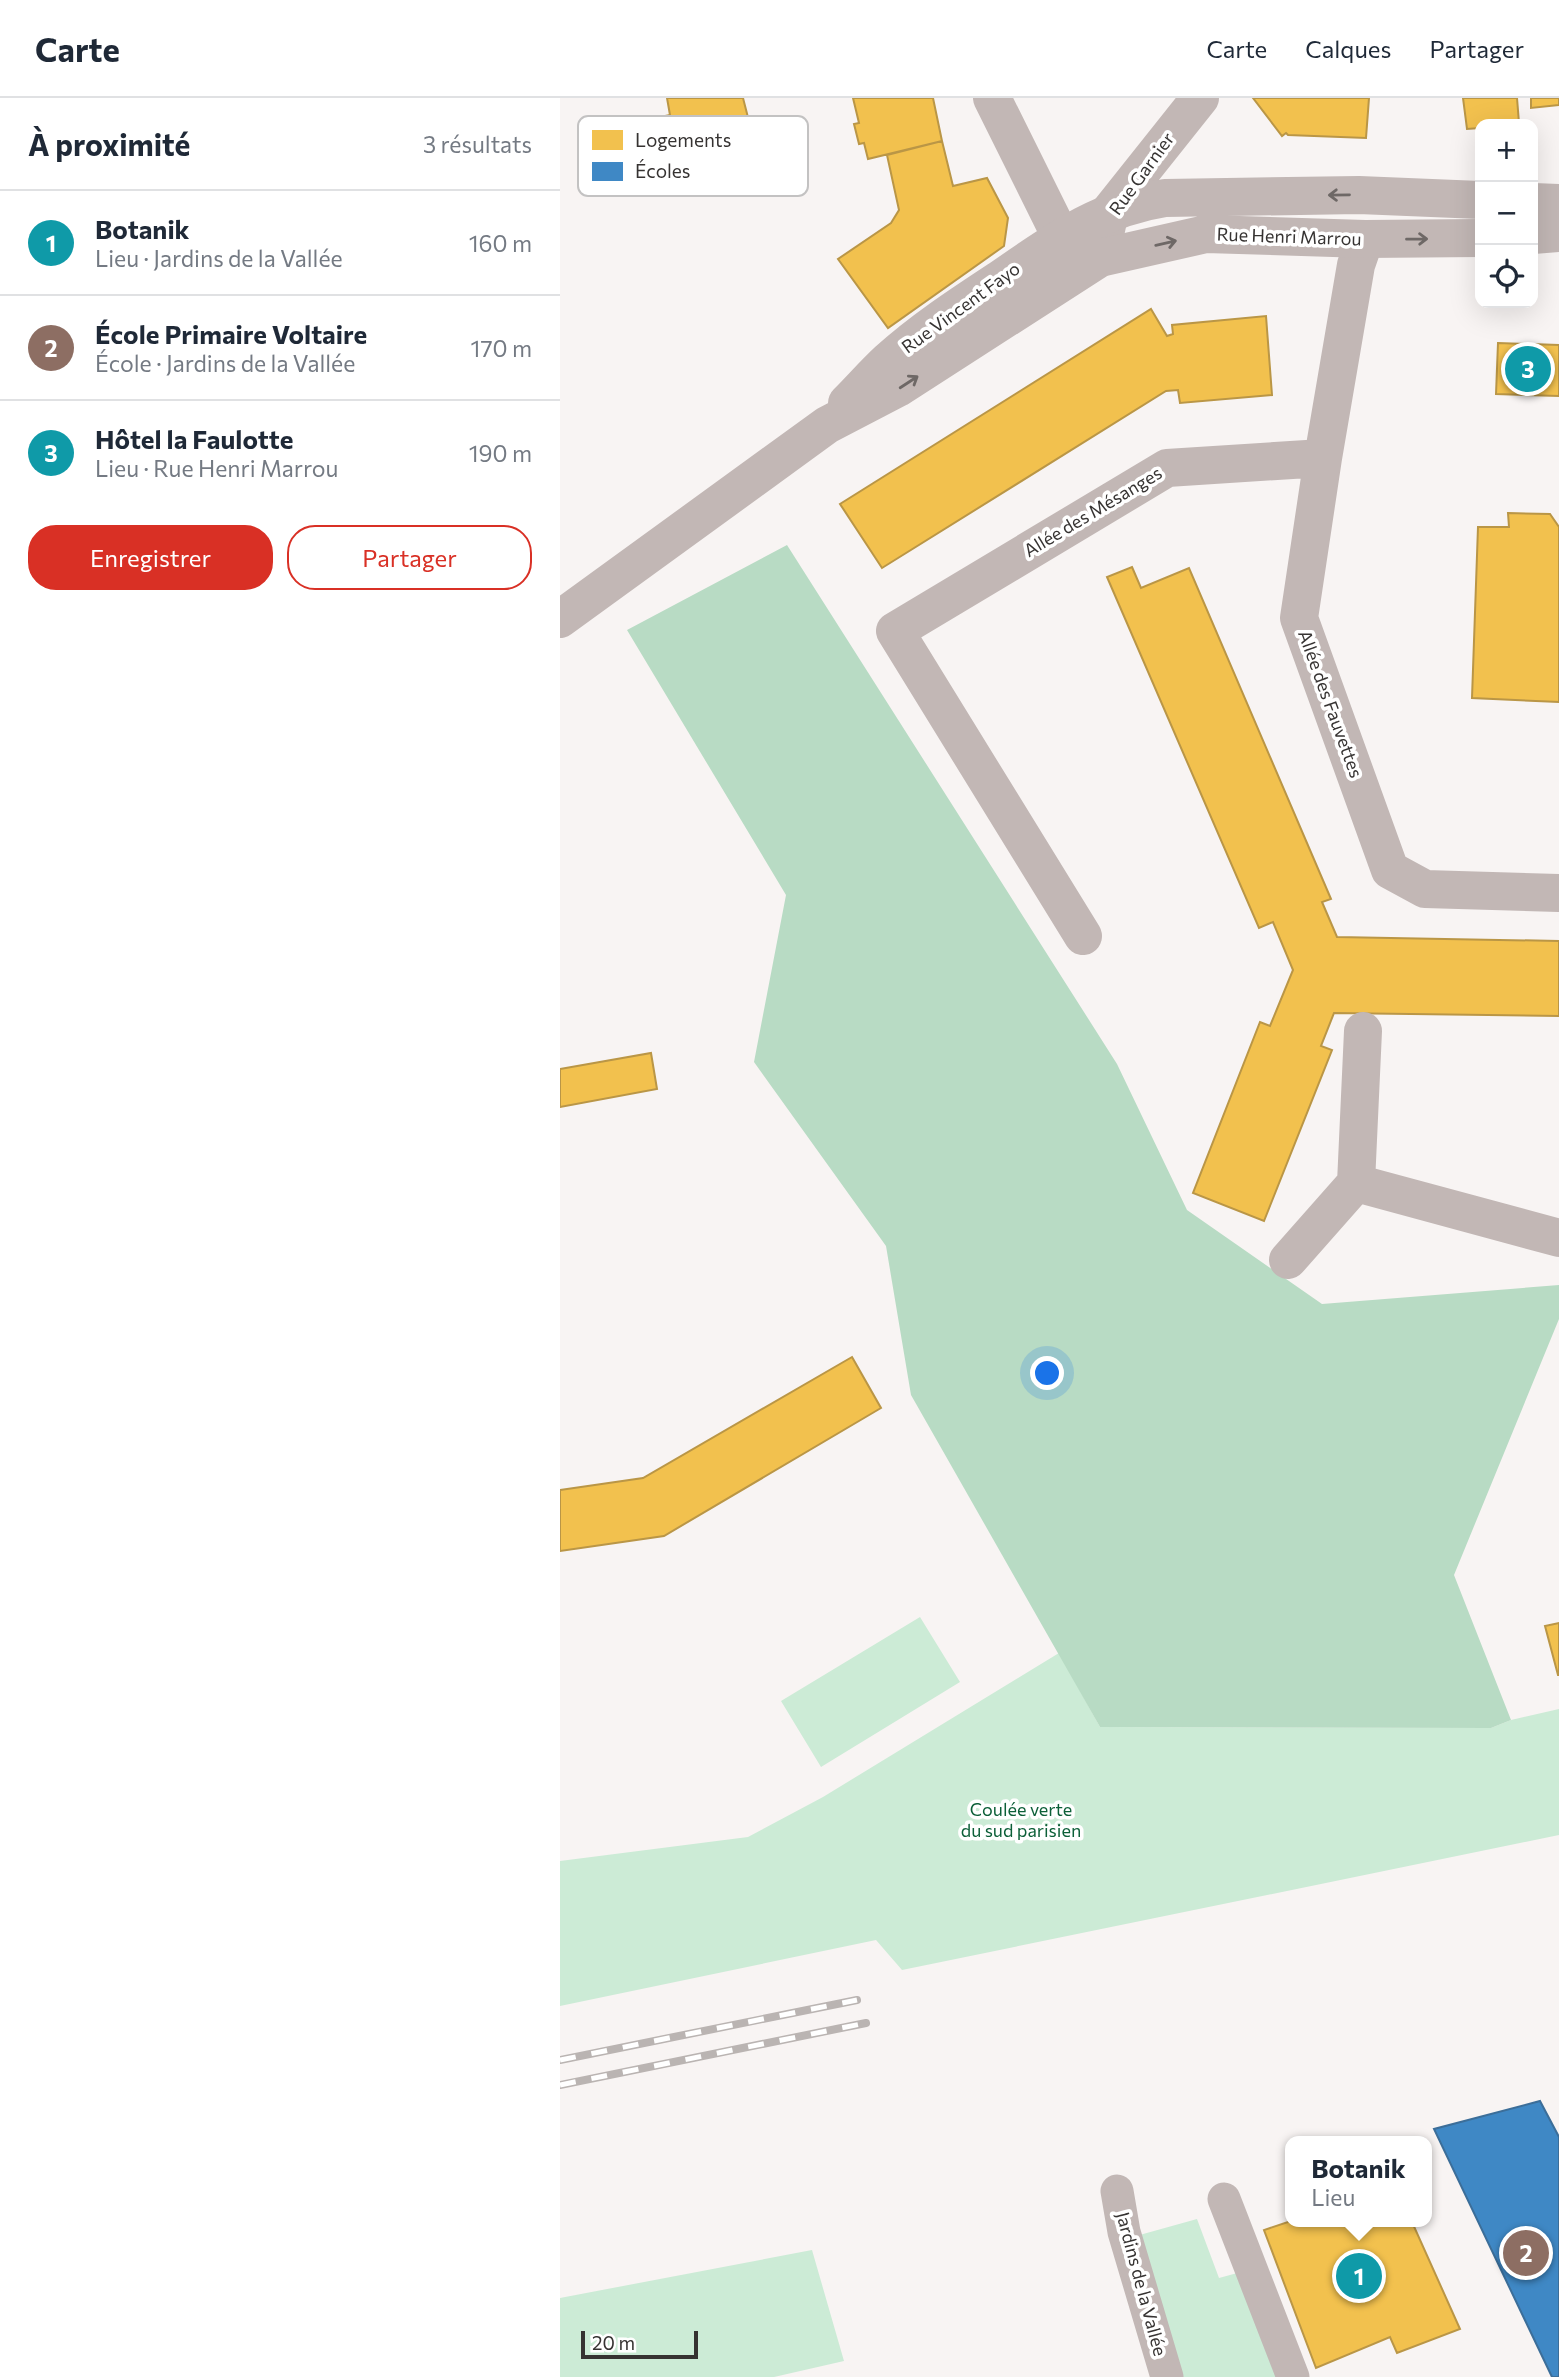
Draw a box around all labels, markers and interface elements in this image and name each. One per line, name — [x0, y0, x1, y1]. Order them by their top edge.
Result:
text: Carte — [35, 28, 120, 69]
text: Carte — [1206, 34, 1267, 63]
text: Calques — [1305, 34, 1391, 63]
text: Partager — [1429, 34, 1524, 63]
legend — [578, 116, 808, 196]
map controls — [1475, 119, 1538, 308]
button: + — [1475, 119, 1538, 182]
text: À proximité — [28, 125, 190, 162]
text: Logements — [635, 128, 731, 151]
street label: Rue Garnier — [1104, 128, 1178, 219]
text: 3 résultats — [423, 130, 532, 158]
text: Écoles — [635, 159, 691, 182]
button: − — [1475, 182, 1538, 245]
one-way arrow — [1327, 189, 1350, 202]
text: Botanik — [95, 213, 190, 244]
street label: Rue Henri Marrou — [1216, 222, 1362, 250]
text: 1 — [46, 229, 56, 257]
text: 160 m — [469, 229, 532, 257]
one-way arrow — [1405, 232, 1428, 245]
one-way arrow — [1154, 236, 1177, 249]
text: Lieu · Jardins de la Vallée — [95, 244, 343, 272]
button: locate — [1475, 245, 1538, 308]
street label: Rue Vincent Fayo — [897, 257, 1024, 357]
text: École Primaire Voltaire — [95, 318, 367, 349]
text: 2 — [44, 334, 58, 362]
text: 170 m — [471, 334, 532, 362]
pin: 3 — [1505, 343, 1551, 395]
text: École · Jardins de la Vallée — [95, 349, 355, 377]
one-way arrow — [898, 374, 918, 388]
text: Hôtel la Faulotte — [95, 423, 293, 454]
text: 3 — [44, 439, 58, 467]
text: 190 m — [469, 439, 532, 467]
text: Lieu · Rue Henri Marrou — [95, 454, 338, 482]
street label: Allée des Mésanges — [1019, 461, 1166, 561]
button: Enregistrer — [28, 525, 273, 590]
button: Partager — [287, 525, 532, 590]
street label: Allée des Fauvettes — [1294, 627, 1368, 781]
your location — [1030, 1356, 1064, 1390]
park label: Coulée verte du sud parisien — [961, 1798, 1081, 1841]
popup — [1285, 2136, 1432, 2227]
text: Botanik — [1311, 2152, 1406, 2183]
text: Lieu — [1311, 2183, 1355, 2211]
street label: Jardins de la Vallée — [1112, 2209, 1172, 2358]
pin: 2 — [1503, 2227, 1549, 2279]
pin: 1 — [1336, 2250, 1382, 2302]
scale bar — [581, 2328, 698, 2360]
text: 20 m — [592, 2331, 635, 2354]

